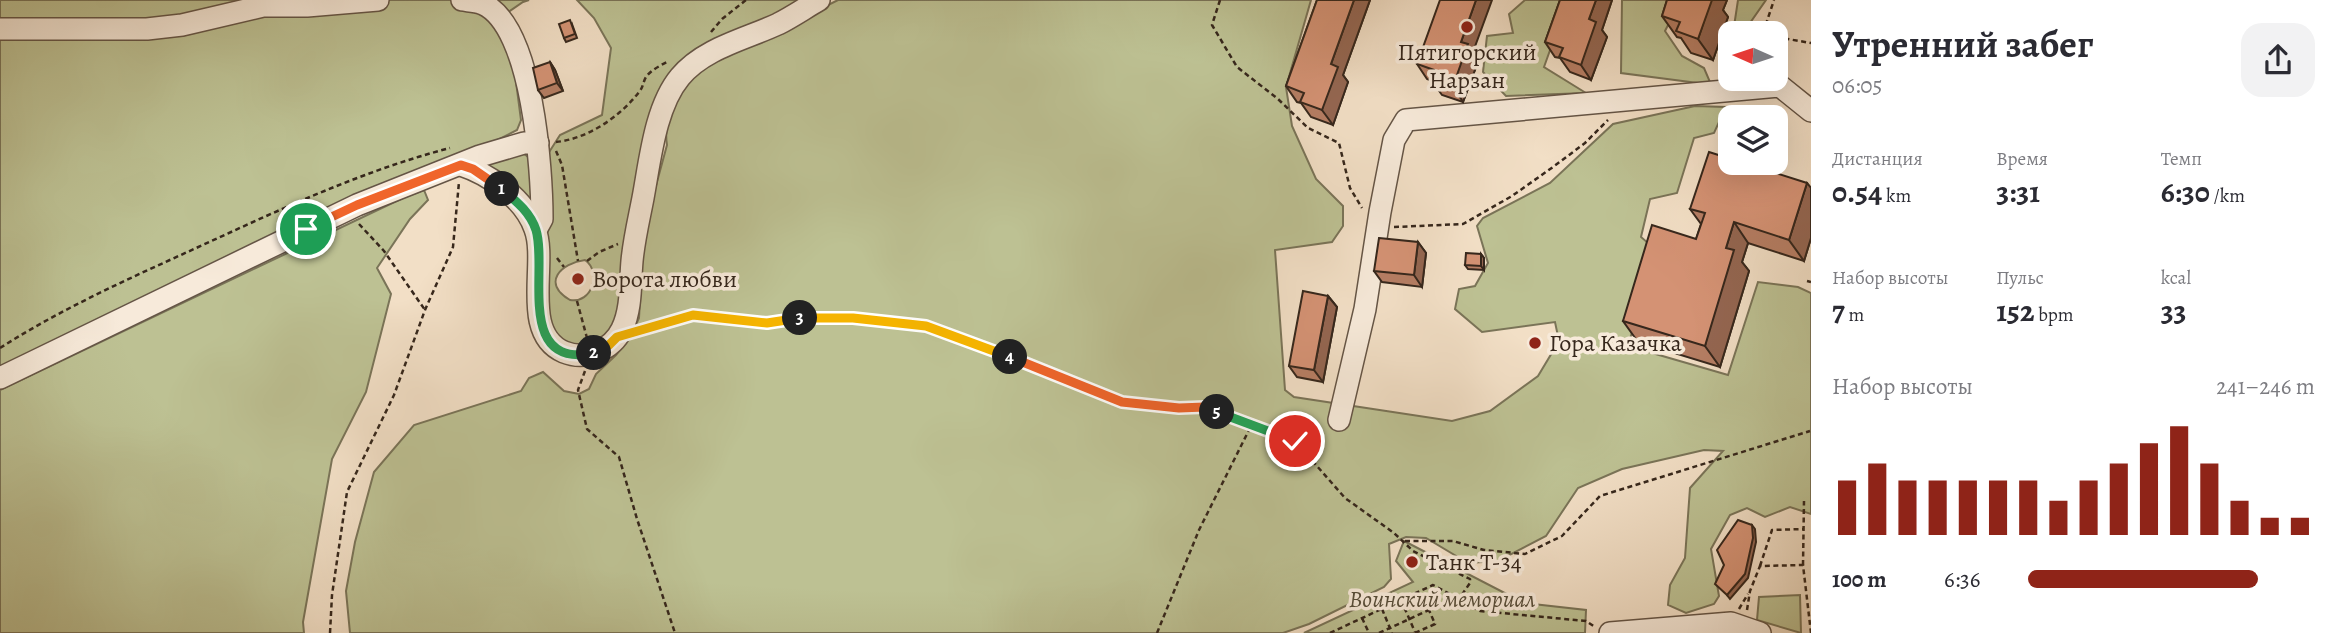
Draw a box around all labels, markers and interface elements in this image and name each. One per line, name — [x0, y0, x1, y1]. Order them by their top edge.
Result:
text: Утренний забег — [1832, 18, 2093, 70]
marker: Пятигорский Нарзан — [1459, 19, 1475, 35]
north arrow — [1718, 21, 1788, 91]
map controls — [1718, 21, 1788, 175]
button: share — [2241, 23, 2315, 97]
place label: Пятигорский Нарзан — [1397, 36, 1537, 96]
text: 06:05 — [1832, 70, 1883, 101]
button: layers — [1718, 105, 1788, 175]
text: Дистанция — [1832, 146, 1923, 172]
text: Время — [1996, 146, 2048, 172]
text: Темп — [2161, 146, 2202, 172]
pin: 1 — [484, 172, 520, 206]
text: 0.54 — [1832, 172, 1882, 212]
text: 3:31 — [1996, 172, 2040, 212]
text: 6:30 — [2161, 172, 2210, 212]
text: 1 — [498, 175, 505, 201]
text: km — [1882, 183, 1911, 209]
text: /km — [2210, 183, 2245, 209]
pin — [276, 199, 336, 259]
icon: arrive — [287, 210, 325, 248]
place label: Ворота любви — [592, 263, 737, 295]
text: Набор высоты — [1832, 265, 1948, 291]
text: Пульс — [1996, 265, 2044, 291]
text: kcal — [2161, 265, 2191, 291]
marker: Ворота любви — [570, 271, 586, 287]
text: 7 — [1832, 291, 1845, 331]
text: 152 — [1996, 291, 2034, 331]
text: 33 — [2161, 291, 2186, 331]
pin: 3 — [782, 300, 818, 336]
text: m — [1845, 302, 1864, 328]
text: bpm — [2034, 302, 2074, 328]
text: 3 — [795, 304, 804, 330]
place label: Гора Казачка — [1549, 327, 1682, 359]
marker: Гора Казачка — [1527, 335, 1543, 351]
pin: 2 — [576, 336, 612, 370]
text: 2 — [589, 339, 598, 365]
pin: 4 — [992, 340, 1028, 374]
text: 4 — [1005, 343, 1014, 369]
text: Набор высоты — [1832, 371, 1973, 402]
text: 241–246 m — [2216, 371, 2315, 402]
pin: 5 — [1200, 394, 1234, 430]
text: 5 — [1212, 398, 1221, 424]
pin — [1265, 411, 1325, 471]
icon: check — [1276, 422, 1314, 460]
place label: Танк Т-34 — [1426, 546, 1522, 578]
marker: Танк Т-34 — [1404, 554, 1420, 570]
text: 100 m — [1832, 564, 1887, 595]
text: 6:36 — [1944, 564, 1980, 595]
park label: Воинский мемориал — [1349, 583, 1536, 615]

